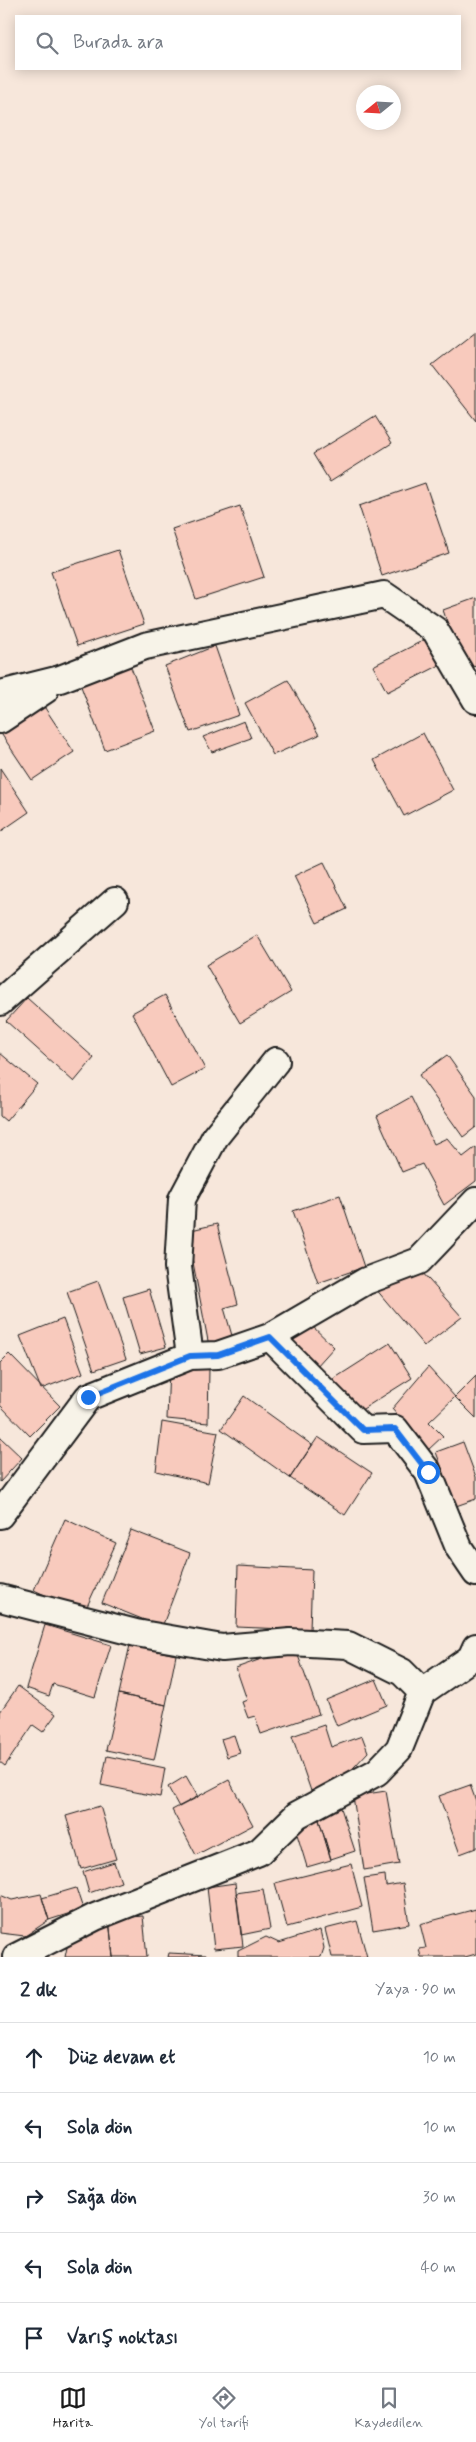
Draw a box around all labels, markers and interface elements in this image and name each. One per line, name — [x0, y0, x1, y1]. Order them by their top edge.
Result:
search box — [15, 15, 461, 70]
icon: search — [33, 29, 61, 57]
text: Burada ara — [73, 30, 164, 55]
north arrow — [356, 85, 401, 130]
route end — [77, 1386, 100, 1409]
route start — [417, 1461, 440, 1484]
text: 2 dk — [20, 1976, 57, 2004]
text: Yaya · 90 m — [375, 1979, 456, 2000]
icon: ahead — [20, 2044, 48, 2072]
text: Düz devam et — [67, 2045, 175, 2070]
text: 10 m — [423, 2047, 456, 2068]
icon: left — [20, 2114, 48, 2142]
text: Sola dön — [67, 2115, 132, 2140]
text: 10 m — [423, 2117, 456, 2138]
icon: right — [20, 2184, 48, 2212]
text: Sağa dön — [67, 2185, 137, 2210]
text: 30 m — [423, 2187, 456, 2208]
icon: left — [20, 2254, 48, 2282]
text: Sola dön — [67, 2255, 132, 2280]
text: 40 m — [420, 2257, 456, 2278]
icon: arrive — [20, 2324, 48, 2352]
text: Varış noktası — [67, 2325, 178, 2350]
tab: Harita — [53, 2384, 93, 2432]
tab: Yol tarifi — [199, 2384, 249, 2432]
tab: Kaydedilen — [354, 2384, 423, 2432]

